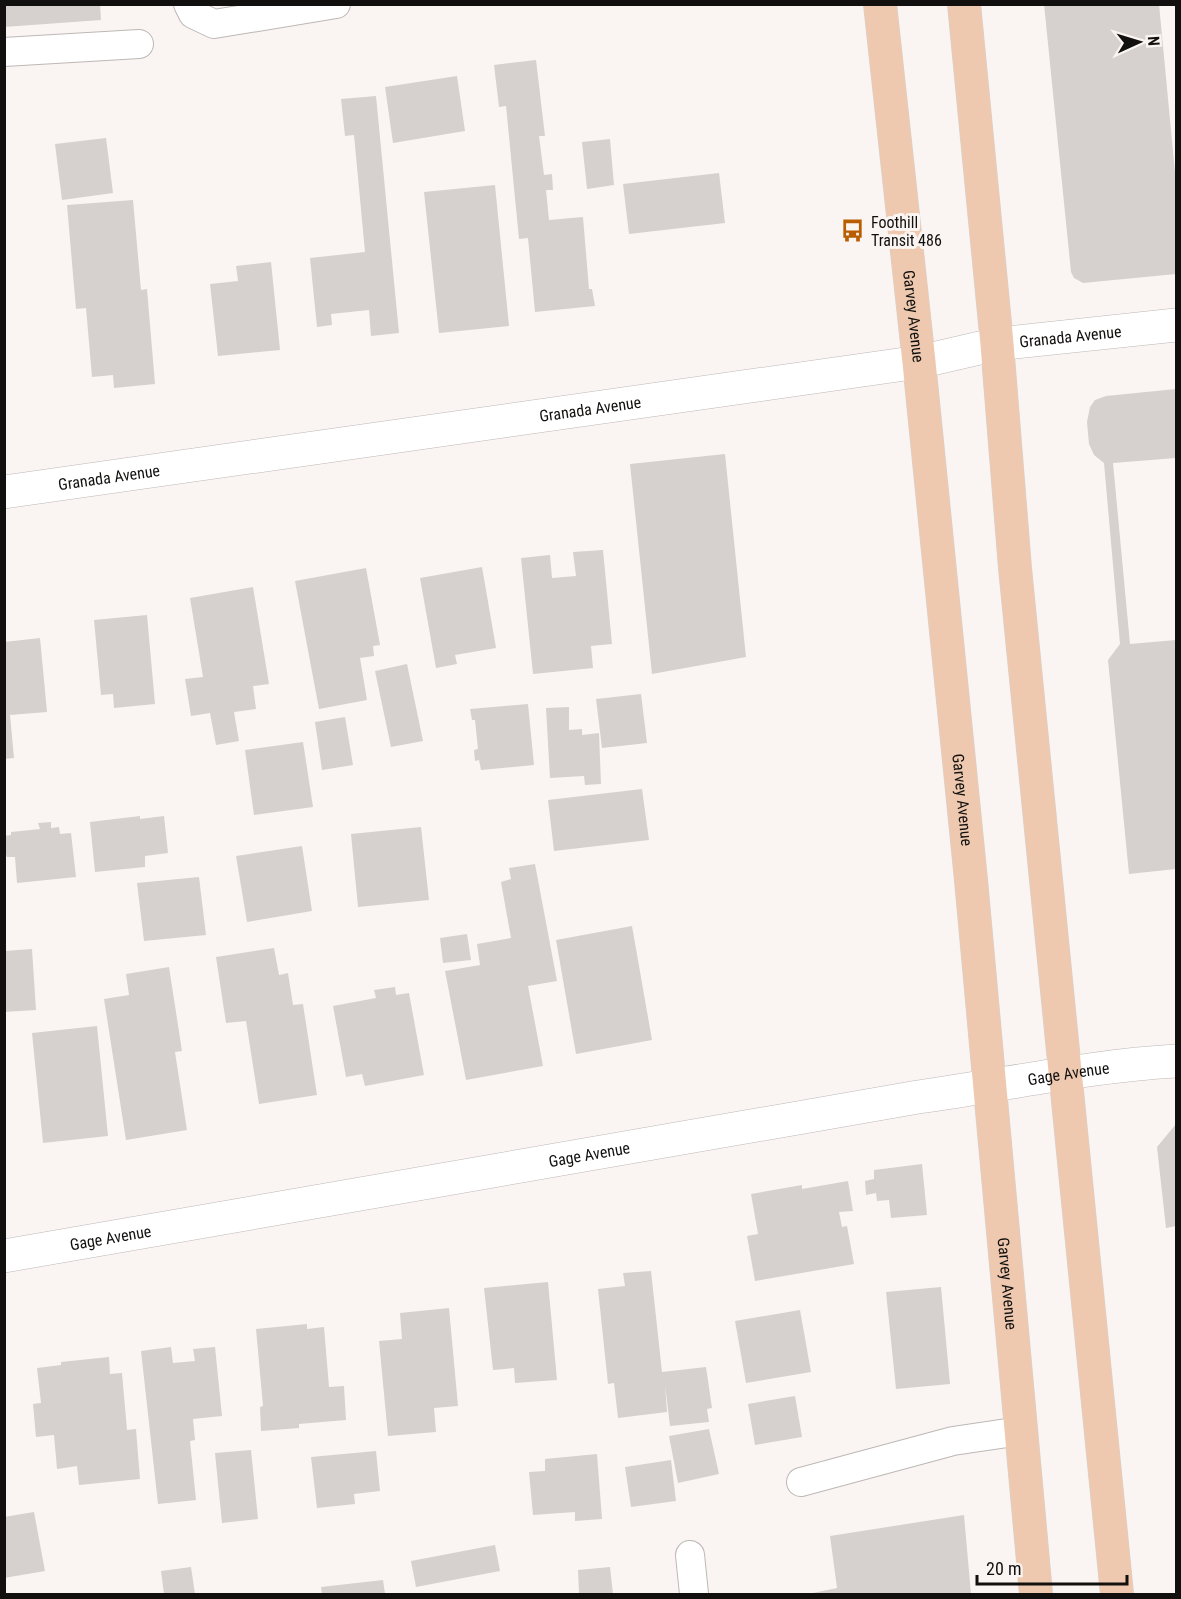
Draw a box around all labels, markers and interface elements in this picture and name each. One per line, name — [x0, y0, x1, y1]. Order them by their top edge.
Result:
north arrow — [1109, 12, 1169, 72]
text: N — [1144, 35, 1163, 47]
place label: Foothill Transit 486 — [871, 213, 942, 250]
bus stop icon: Foothill Transit 486 — [840, 218, 866, 244]
street label: Garvey Avenue — [900, 269, 928, 363]
street label: Granada Avenue — [1018, 321, 1122, 351]
street label: Granada Avenue — [538, 392, 642, 425]
street label: Granada Avenue — [57, 460, 161, 494]
street label: Garvey Avenue — [949, 753, 977, 847]
street label: Gage Avenue — [1026, 1058, 1110, 1089]
street label: Gage Avenue — [547, 1138, 631, 1171]
street label: Gage Avenue — [68, 1221, 153, 1254]
street label: Garvey Avenue — [994, 1237, 1021, 1331]
scale bar — [977, 1548, 1127, 1586]
text: 20 m — [986, 1558, 1021, 1579]

